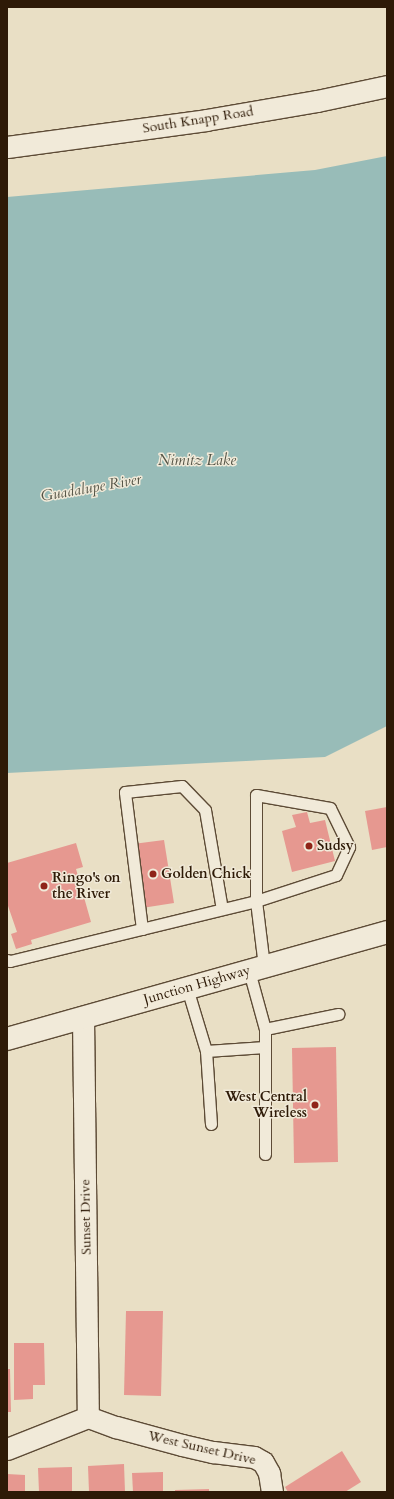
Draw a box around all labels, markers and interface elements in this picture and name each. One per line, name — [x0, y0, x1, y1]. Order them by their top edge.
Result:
street label: South Knapp Road — [141, 103, 255, 137]
water label: Nimitz Lake — [158, 452, 236, 470]
water label: Guadalupe River — [39, 470, 143, 506]
place label: Sudsy — [317, 838, 354, 854]
marker: Sudsy — [304, 841, 314, 851]
place label: Golden Chick — [161, 866, 251, 882]
marker: Golden Chick — [148, 869, 158, 879]
place label: Ringo's on the River — [52, 870, 120, 902]
marker: Ringo's on the River — [39, 881, 49, 891]
street label: Junction Highway — [142, 962, 252, 1008]
place label: West Central Wireless — [225, 1089, 307, 1122]
marker: West Central Wireless — [310, 1100, 320, 1110]
street label: Sunset Drive — [77, 1179, 95, 1255]
street label: West Sunset Drive — [146, 1427, 258, 1469]

